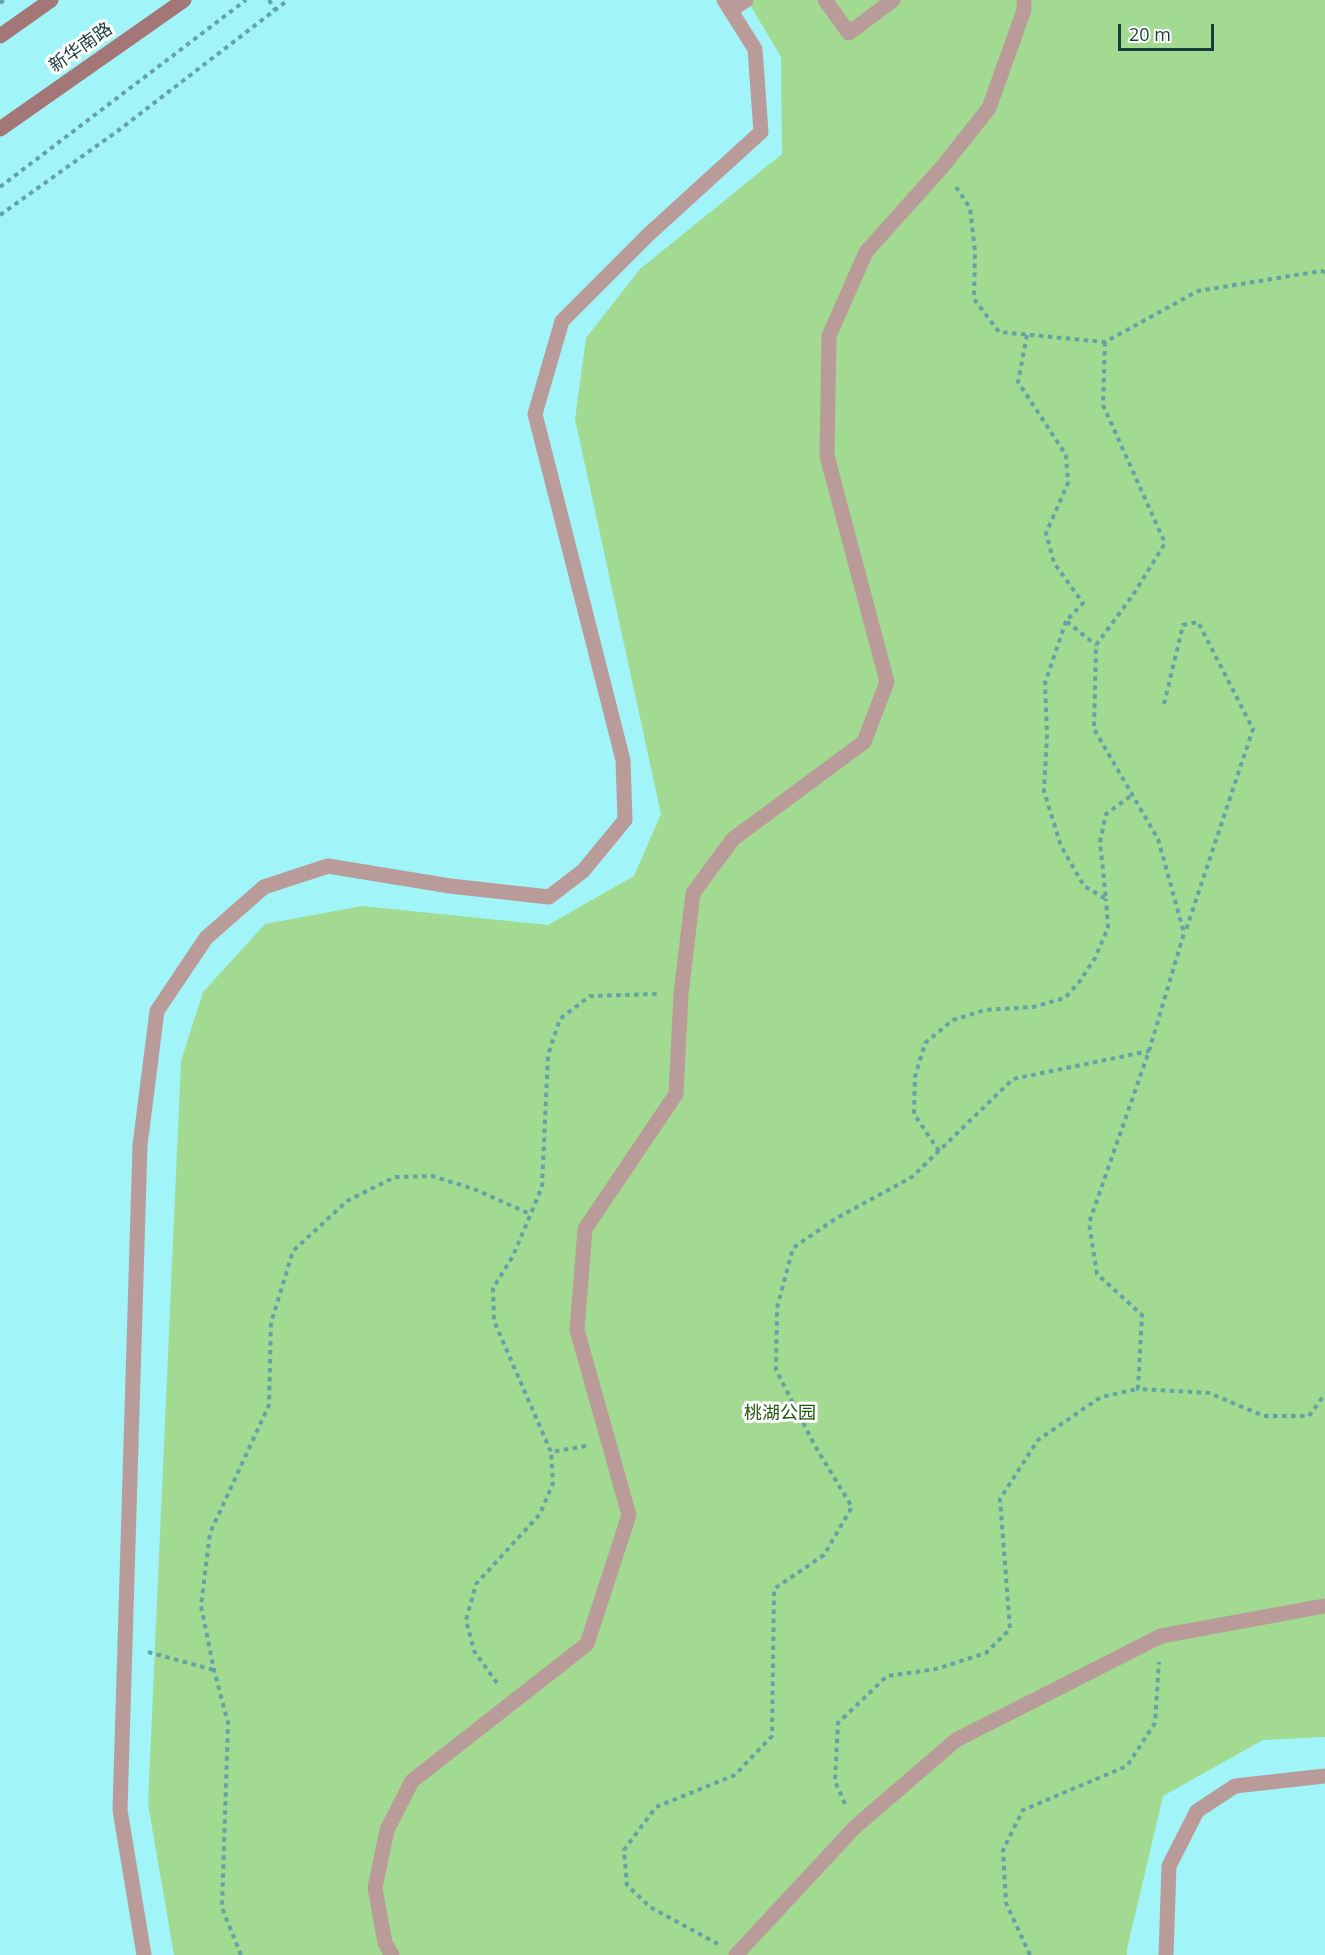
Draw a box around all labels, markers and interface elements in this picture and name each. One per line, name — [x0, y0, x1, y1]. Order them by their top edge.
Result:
scale bar — [1121, 12, 1217, 50]
street label: 新华南路 — [45, 19, 117, 77]
text: 20 m — [1129, 22, 1171, 46]
park label: 桃湖公园 — [744, 1403, 816, 1425]

